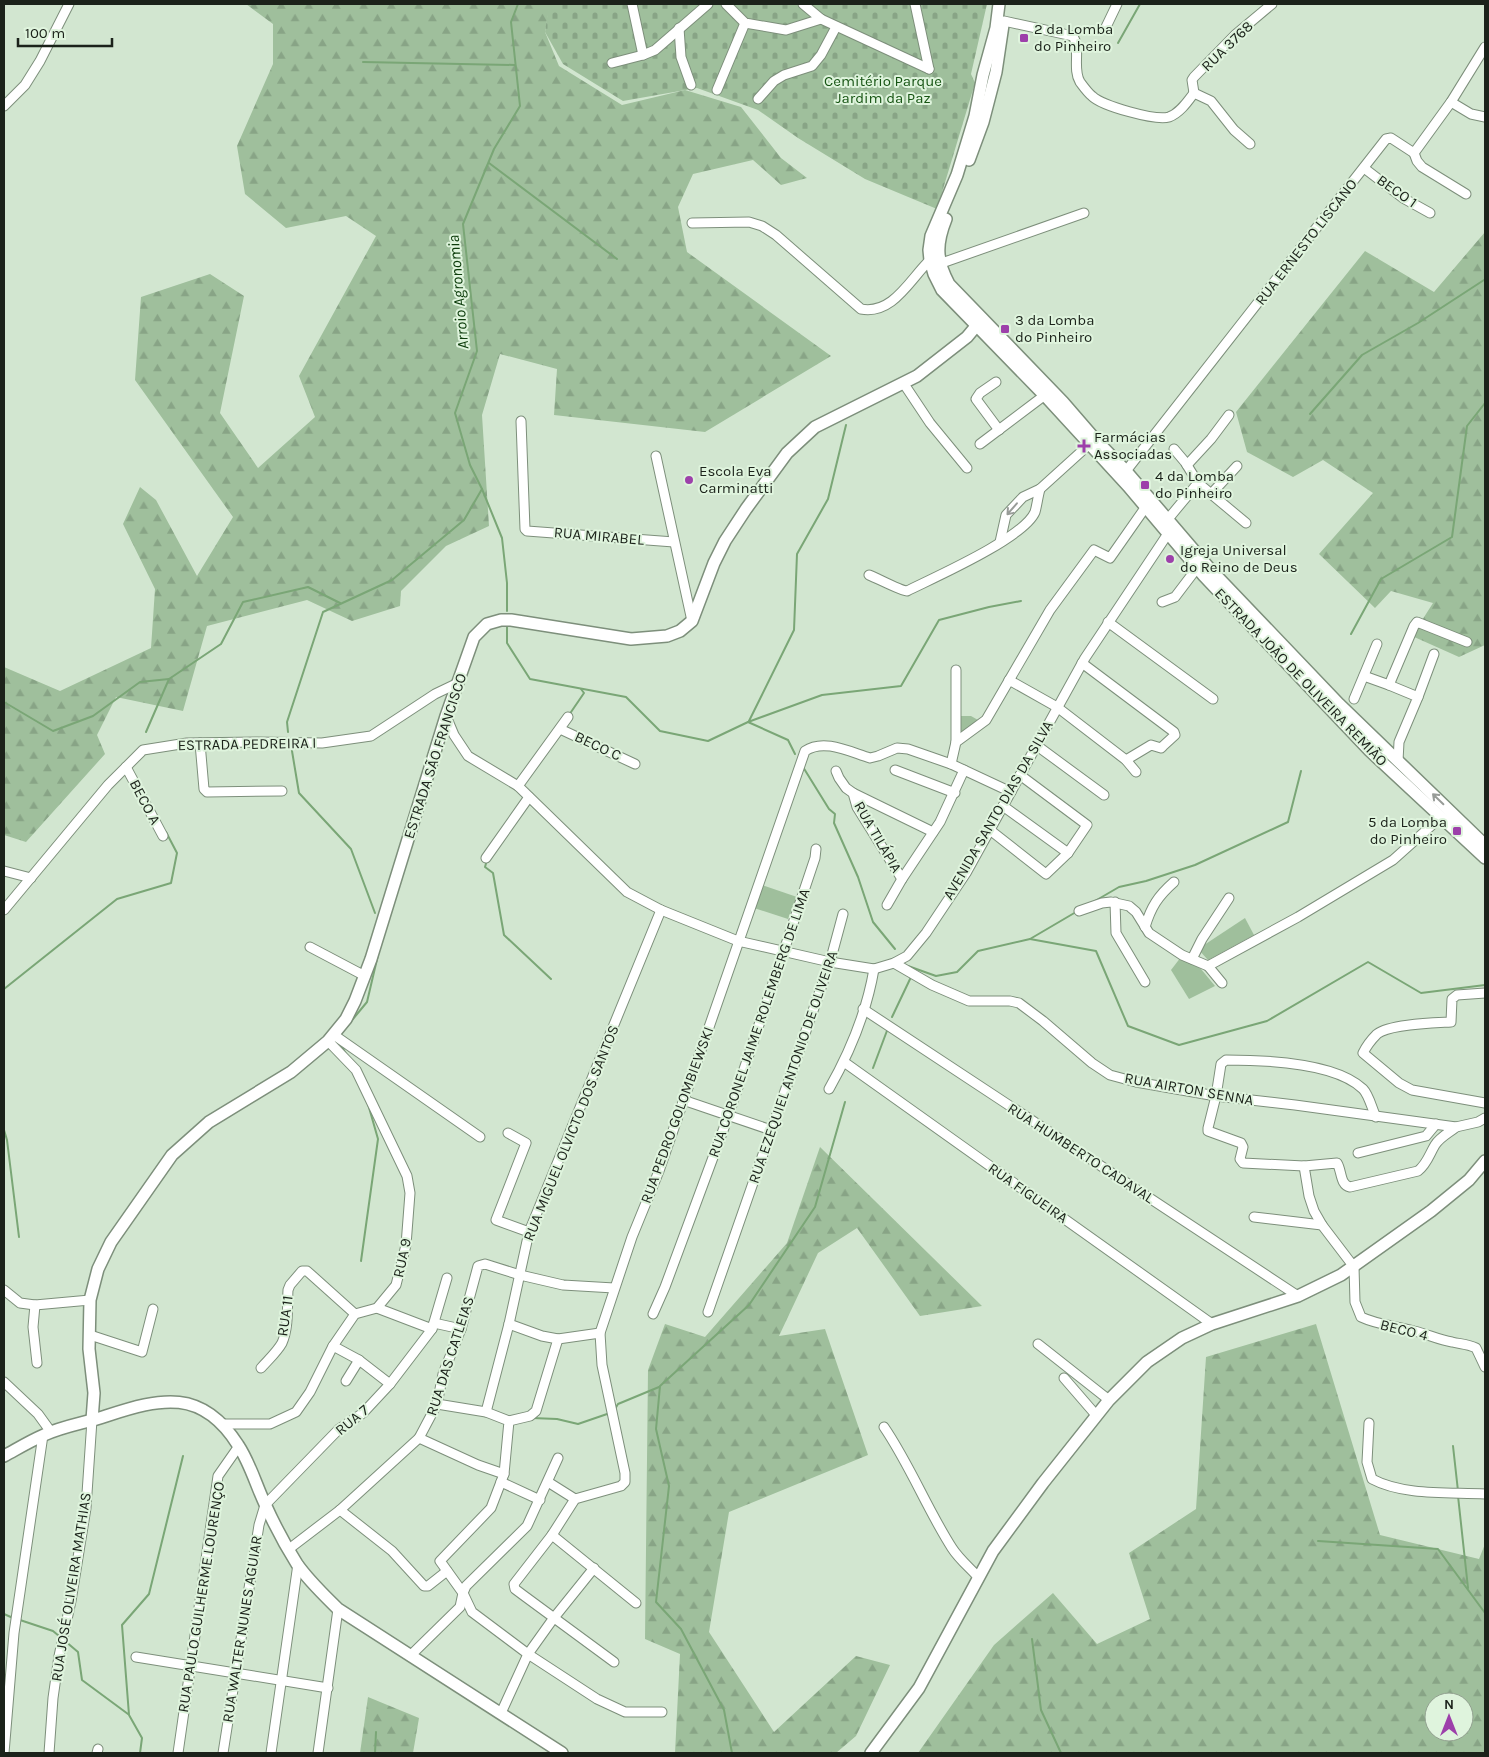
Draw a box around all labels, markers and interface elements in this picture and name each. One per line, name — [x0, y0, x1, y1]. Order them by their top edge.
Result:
scale bar — [18, 15, 111, 47]
street label: RUA 3768 — [1197, 17, 1257, 75]
place label: 2 da Lomba do Pinheiro — [1034, 20, 1113, 55]
text: 100 m — [25, 24, 65, 42]
marker: 2 da Lomba do Pinheiro — [1018, 32, 1030, 44]
park label: Cemitério Parque Jardim da Paz — [824, 72, 942, 107]
street label: BECO 1 — [1373, 171, 1421, 211]
street label: RUA ERNESTO LISCANO — [1251, 175, 1361, 309]
water label: Arroio Agronomia — [444, 234, 472, 350]
place label: 3 da Lomba do Pinheiro — [1015, 311, 1095, 346]
marker: 3 da Lomba do Pinheiro — [999, 323, 1011, 335]
place label: Farmácias Associadas — [1094, 428, 1172, 463]
marker: Farmácias Associadas — [1078, 440, 1090, 452]
place label: Escola Eva Carminatti — [699, 462, 773, 497]
place label: 4 da Lomba do Pinheiro — [1155, 467, 1234, 502]
marker: Escola Eva Carminatti — [683, 474, 695, 486]
marker: 4 da Lomba do Pinheiro — [1139, 479, 1151, 491]
one-way arrow — [1006, 503, 1017, 516]
street label: RUA MIRABEL — [553, 523, 645, 549]
place label: Igreja Universal do Reino de Deus — [1180, 541, 1298, 576]
marker: Igreja Universal do Reino de Deus — [1164, 553, 1176, 565]
street label: ESTRADA JOÃO DE OLIVEIRA REMIÃO — [1211, 584, 1391, 770]
street label: ESTRADA SÃO FRANCISCO — [400, 671, 470, 841]
street label: AVENIDA SANTO DIAS DA SILVA — [939, 717, 1057, 903]
street label: BECO C — [572, 727, 624, 765]
street label: ESTRADA PEDREIRA I — [177, 734, 317, 754]
street label: BECO A — [126, 776, 165, 828]
one-way arrow — [1431, 793, 1444, 805]
street label: RUA TILÁPIA — [850, 798, 906, 876]
place label: 5 da Lomba do Pinheiro — [1368, 813, 1447, 848]
marker: 5 da Lomba do Pinheiro — [1451, 825, 1463, 837]
street label: RUA CORONEL JAIME ROLEMBERG DE LIMA — [704, 886, 814, 1160]
street label: RUA EZEQUIEL ANTONIO DE OLIVEIRA — [745, 948, 842, 1186]
street label: RUA MIGUEL OLVICTO DOS SANTOS — [519, 1022, 623, 1244]
street label: RUA PEDRO GOLOMBIEWSKI — [637, 1024, 717, 1206]
street label: RUA AIRTON SENNA — [1123, 1069, 1255, 1109]
street label: RUA HUMBERTO CADAVAL — [1004, 1099, 1158, 1207]
street label: RUA FIGUEIRA — [985, 1159, 1072, 1227]
street label: RUA 9 — [389, 1237, 415, 1279]
street label: RUA 11 — [273, 1294, 297, 1338]
street label: RUA DAS CATLEIAS — [422, 1294, 478, 1418]
street label: BECO 4 — [1378, 1315, 1430, 1345]
street label: RUA 7 — [332, 1401, 372, 1439]
street label: RUA PAULO GUILHERME LOURENÇO — [174, 1480, 228, 1714]
street label: RUA JOSÉ OLIVEIRA MATHIAS — [47, 1491, 95, 1683]
street label: RUA WALTER NUNES AGUIAR — [218, 1534, 266, 1724]
north arrow — [1424, 1692, 1474, 1742]
text: N — [1444, 1696, 1454, 1713]

